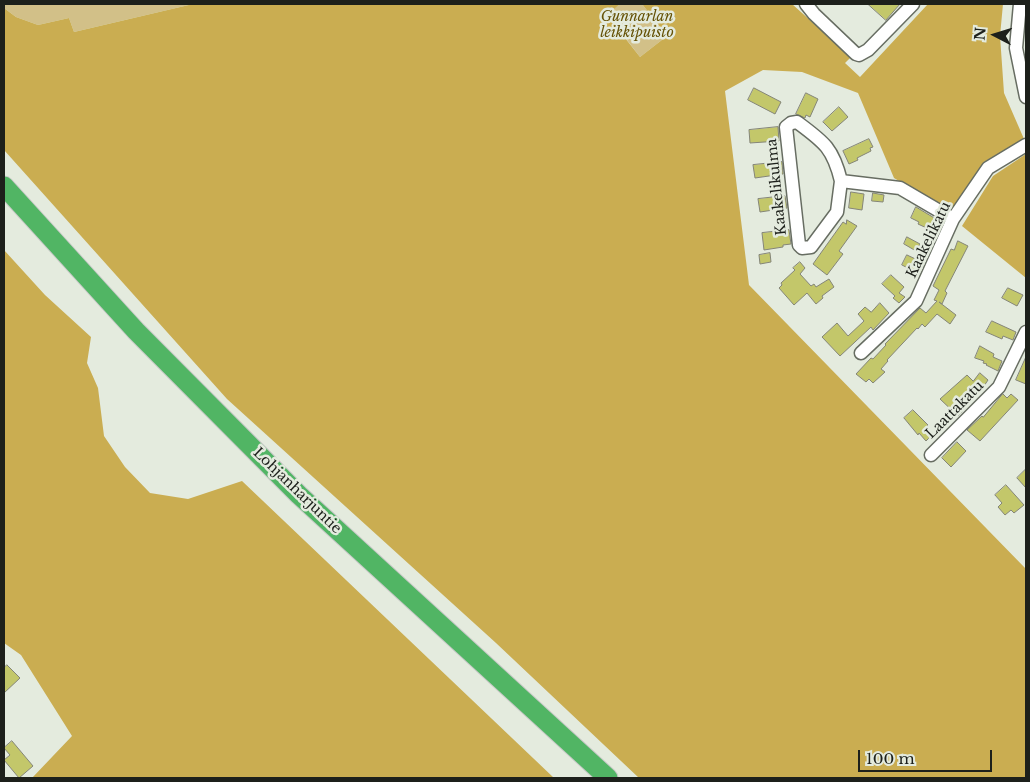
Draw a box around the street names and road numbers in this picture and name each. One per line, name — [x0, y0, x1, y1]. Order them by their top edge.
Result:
street label: Kaakelikulma — [764, 138, 790, 236]
street label: Kaakelikatu — [903, 199, 955, 281]
street label: Laattakatu — [923, 378, 987, 442]
street label: Lohjanharjuntie — [249, 445, 345, 537]

